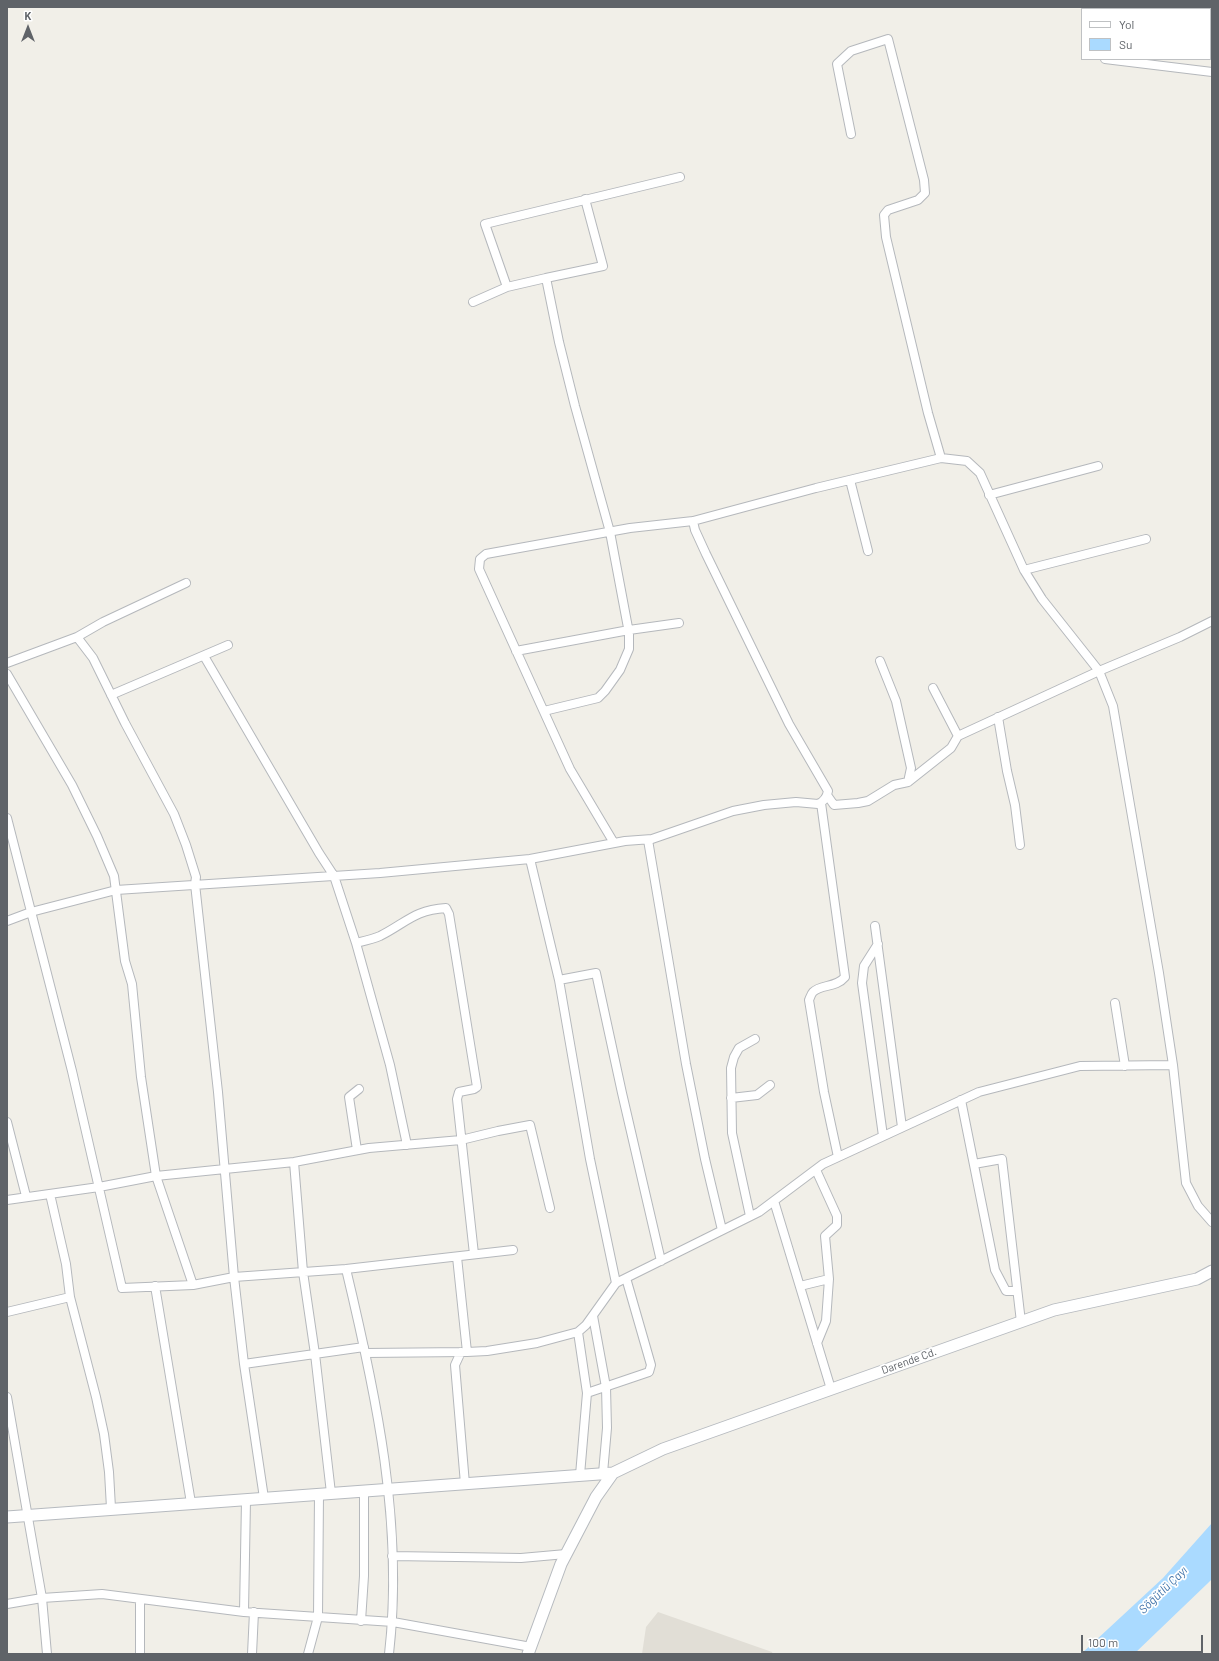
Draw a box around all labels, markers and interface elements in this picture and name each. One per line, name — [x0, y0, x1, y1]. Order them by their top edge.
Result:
north arrow — [8, 8, 48, 48]
legend — [1081, 8, 1211, 60]
text: K — [25, 9, 31, 22]
text: Yol — [1119, 17, 1134, 31]
text: Su — [1119, 37, 1132, 51]
street label: Darende Cd. — [880, 1345, 938, 1377]
water label: Söğütlü Çayı — [1136, 1563, 1190, 1617]
scale bar — [1083, 1627, 1205, 1653]
text: 100 m — [1088, 1635, 1118, 1649]

